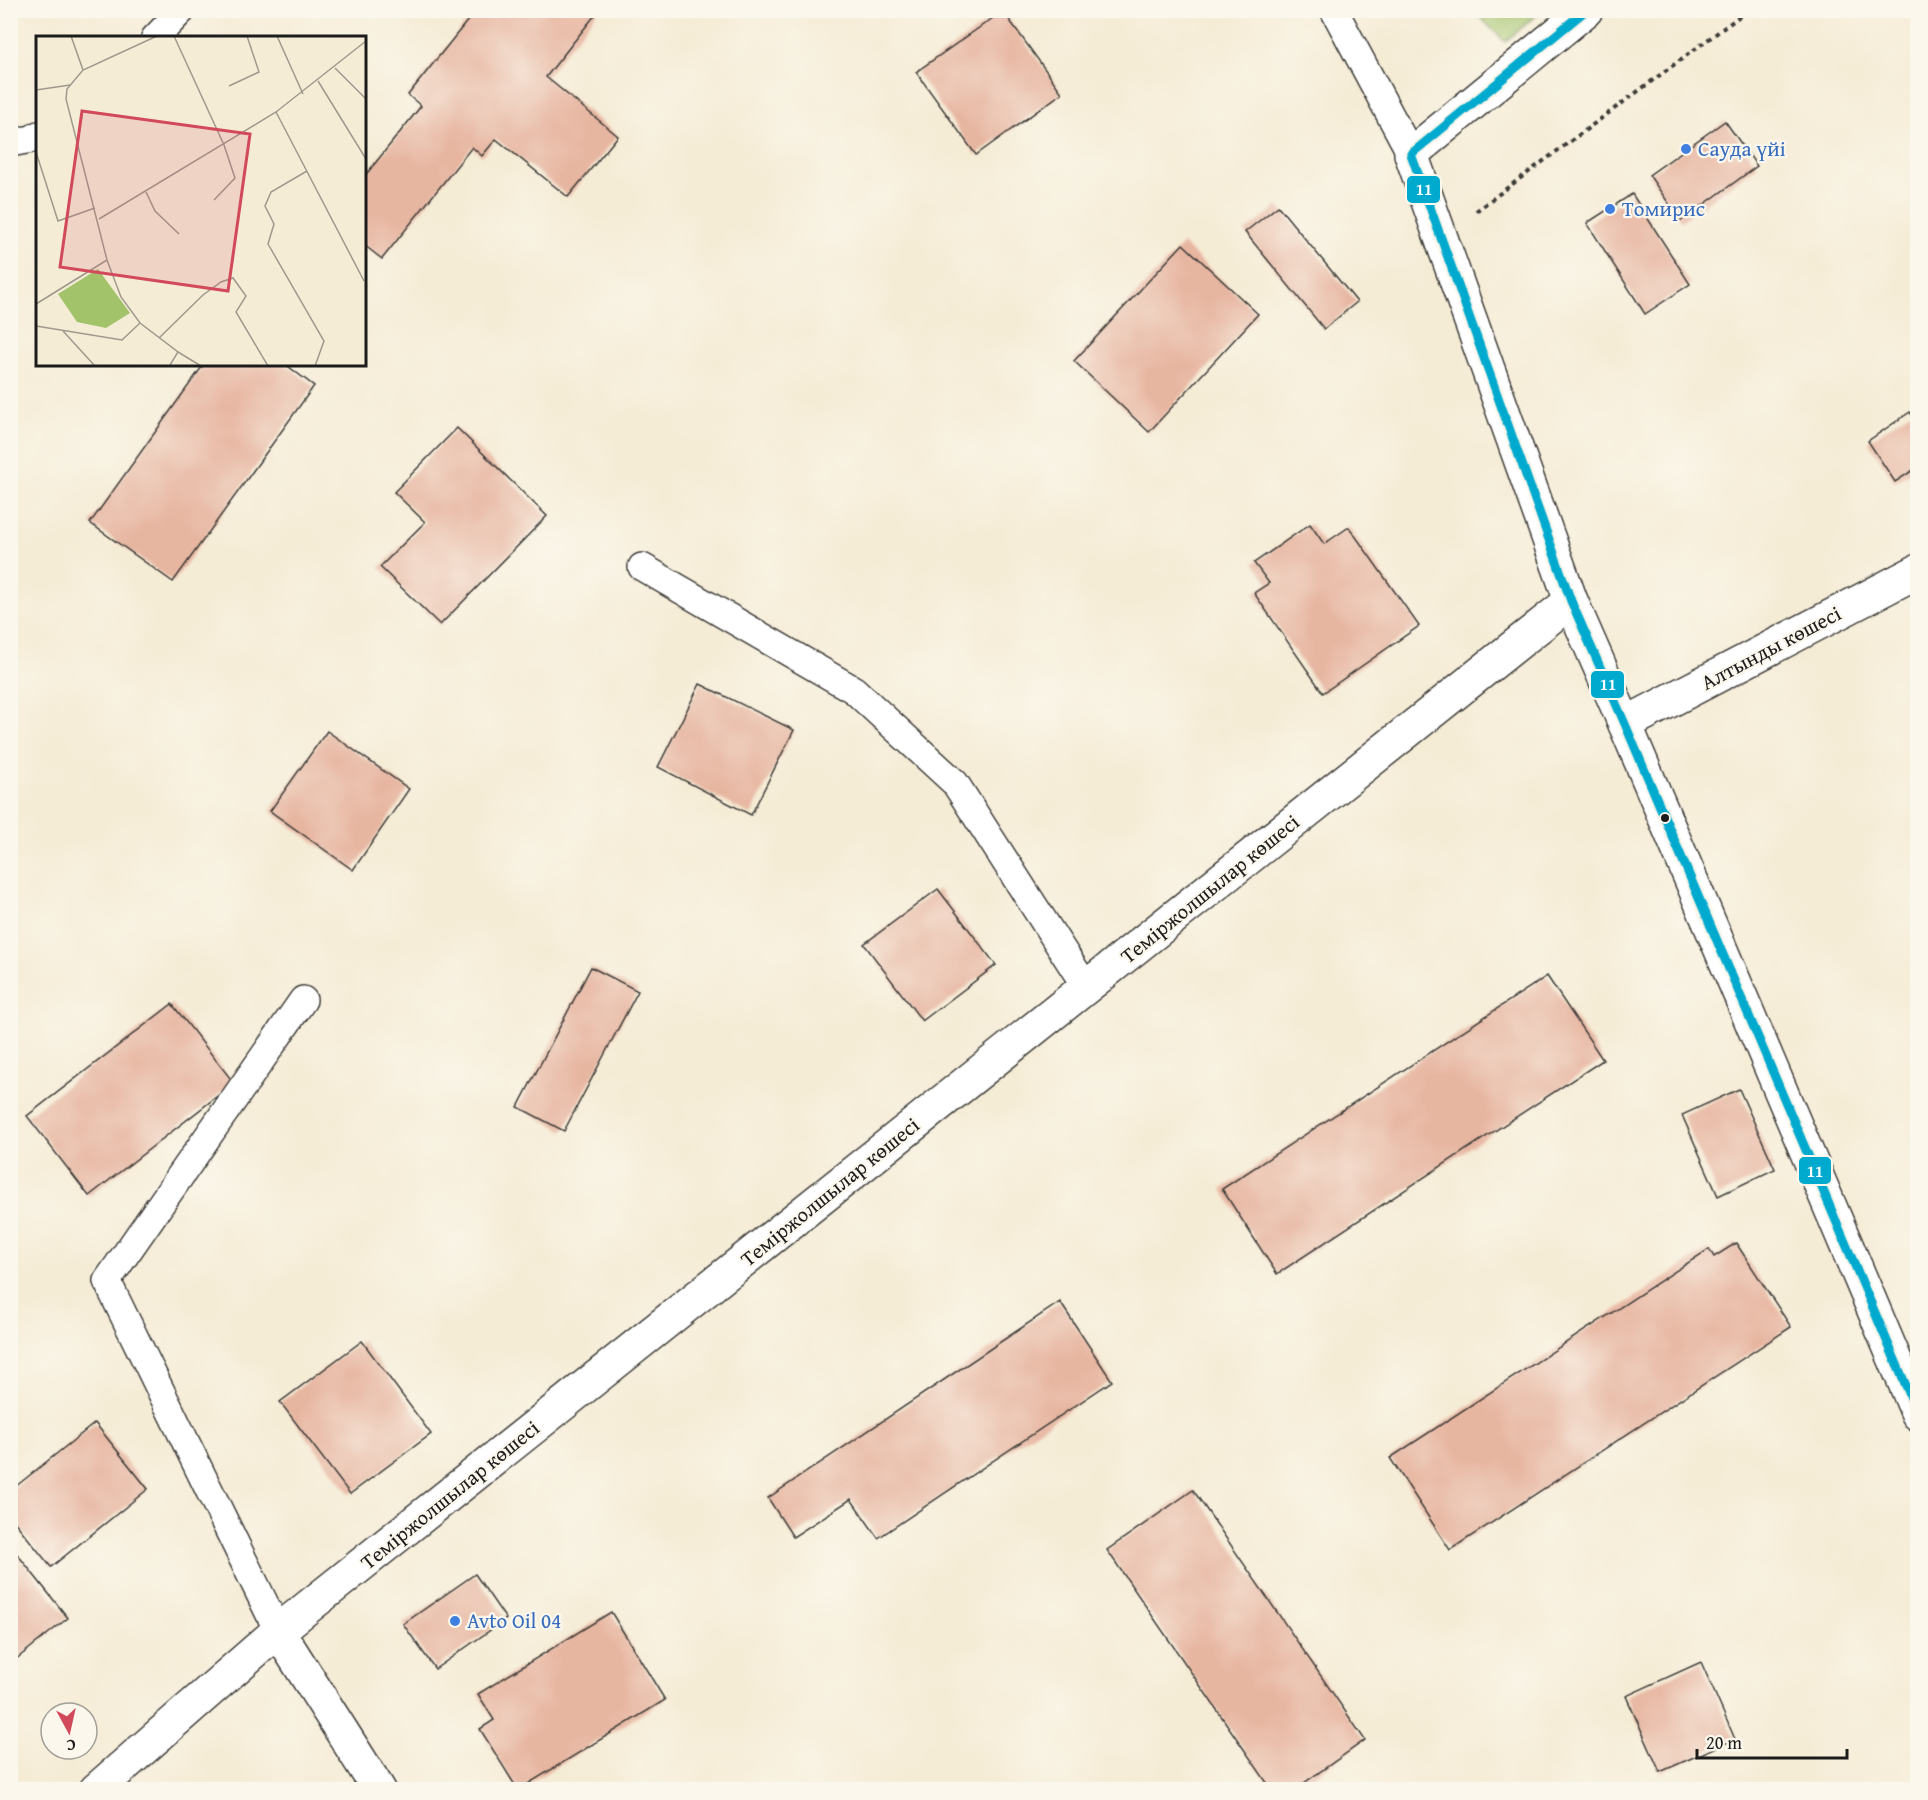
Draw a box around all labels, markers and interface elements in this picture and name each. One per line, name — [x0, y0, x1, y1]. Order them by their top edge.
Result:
inset map — [36, 36, 366, 366]
place label: Сауда үйі — [1698, 133, 1786, 164]
marker: Сауда үйі — [1679, 142, 1693, 156]
line badge: 11 — [1406, 175, 1441, 204]
text: 11 — [1416, 177, 1432, 201]
place label: Томирис — [1622, 193, 1705, 224]
marker: Томирис — [1603, 202, 1617, 216]
street label: Алтынды көшесі — [1695, 598, 1846, 698]
line badge: 11 — [1590, 670, 1625, 699]
text: 11 — [1600, 672, 1616, 696]
street label: Теміржолшылар көшесі — [1114, 807, 1306, 971]
unlabelled marker — [1659, 812, 1671, 824]
street label: Теміржолшылар көшесі — [734, 1110, 926, 1274]
line badge: 11 — [1798, 1156, 1832, 1185]
text: 11 — [1807, 1159, 1823, 1183]
street label: Теміржолшылар көшесі — [354, 1413, 546, 1577]
place label: Avto Oil 04 — [467, 1605, 561, 1636]
marker: Avto Oil 04 — [448, 1614, 462, 1628]
north arrow — [39, 1701, 99, 1761]
scale bar — [1697, 1722, 1847, 1760]
text: 20 m — [1706, 1729, 1742, 1756]
text: С — [65, 1733, 77, 1758]

